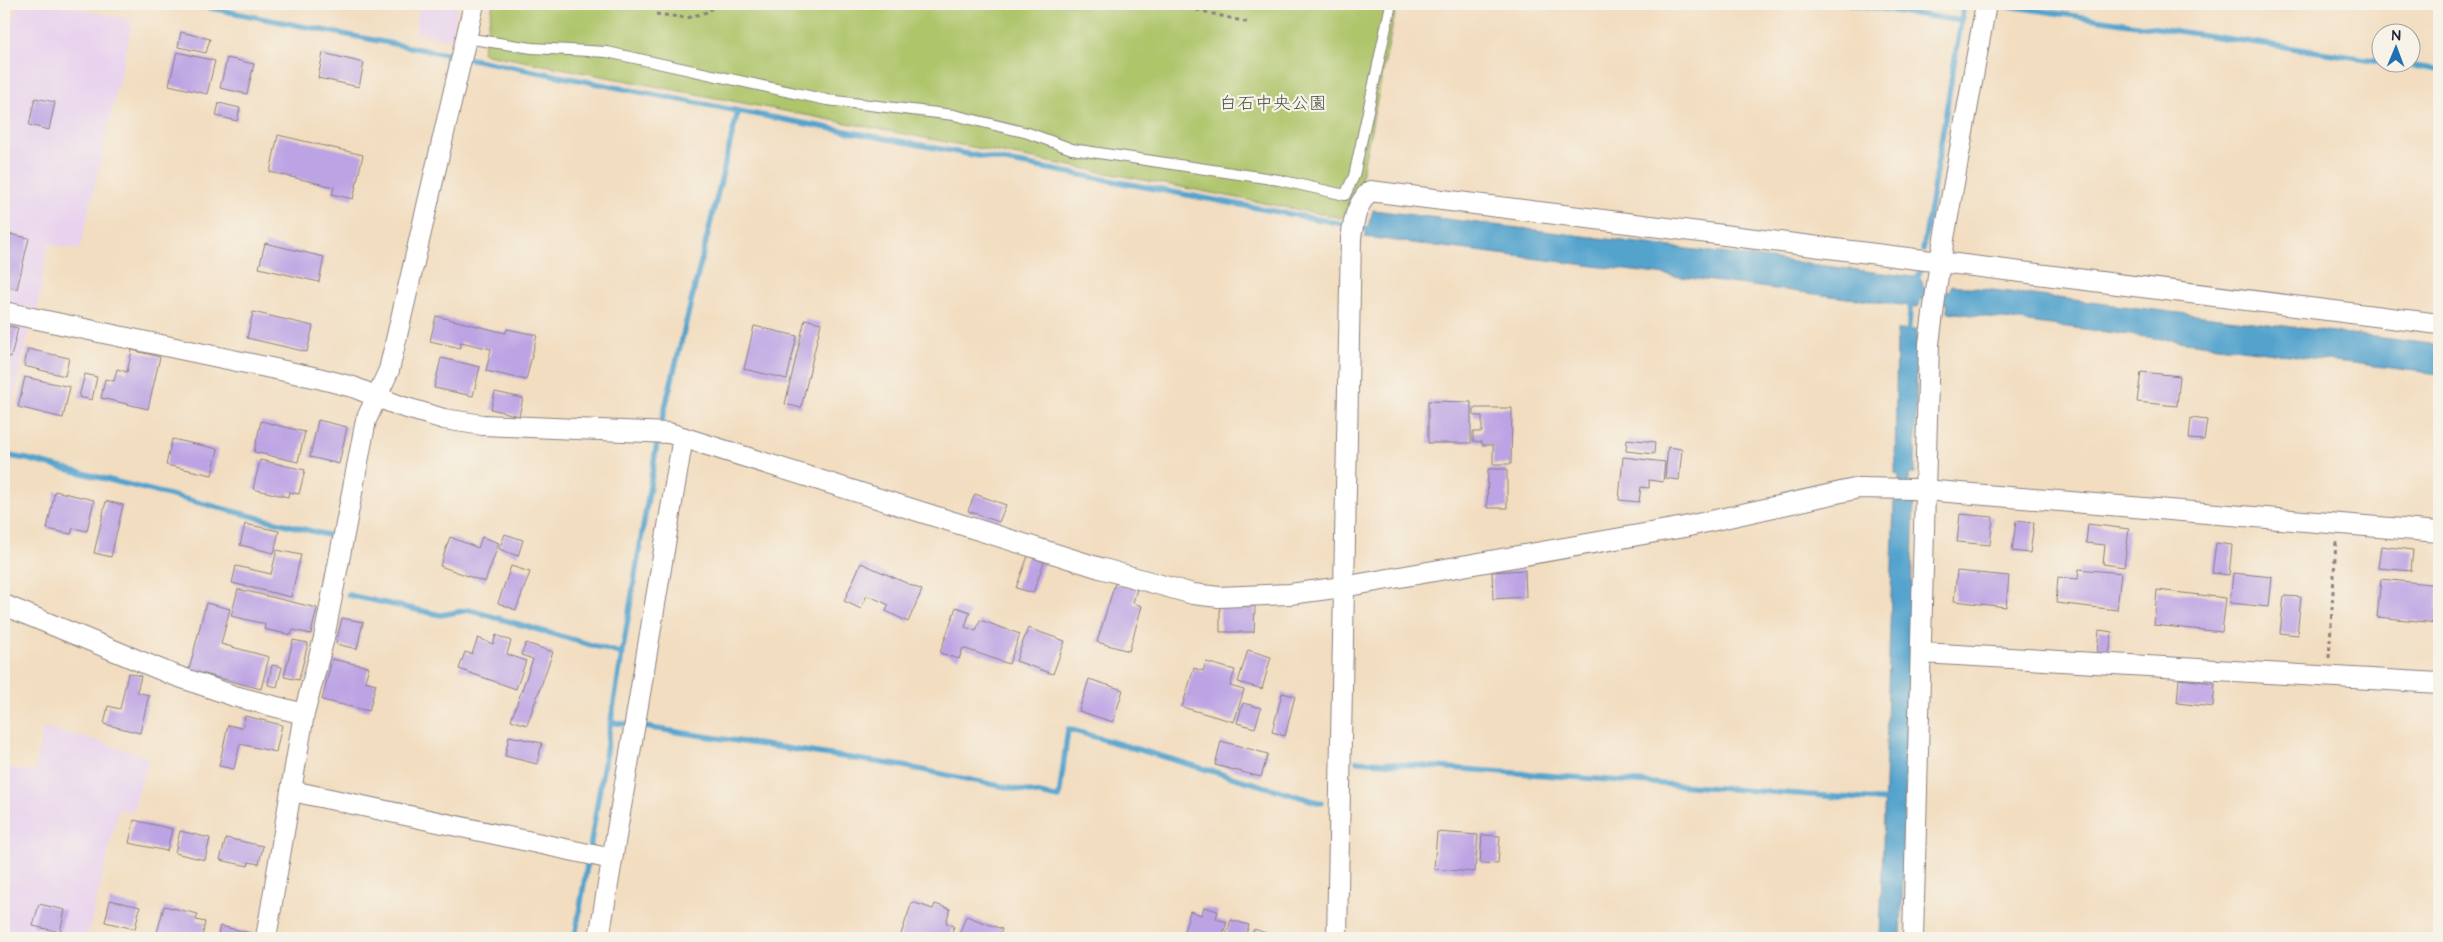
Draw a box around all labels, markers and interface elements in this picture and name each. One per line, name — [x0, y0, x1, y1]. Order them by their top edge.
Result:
north arrow — [2370, 22, 2420, 72]
text: N — [2392, 26, 2401, 46]
park label: 白石中央公園 — [1219, 91, 1327, 116]

